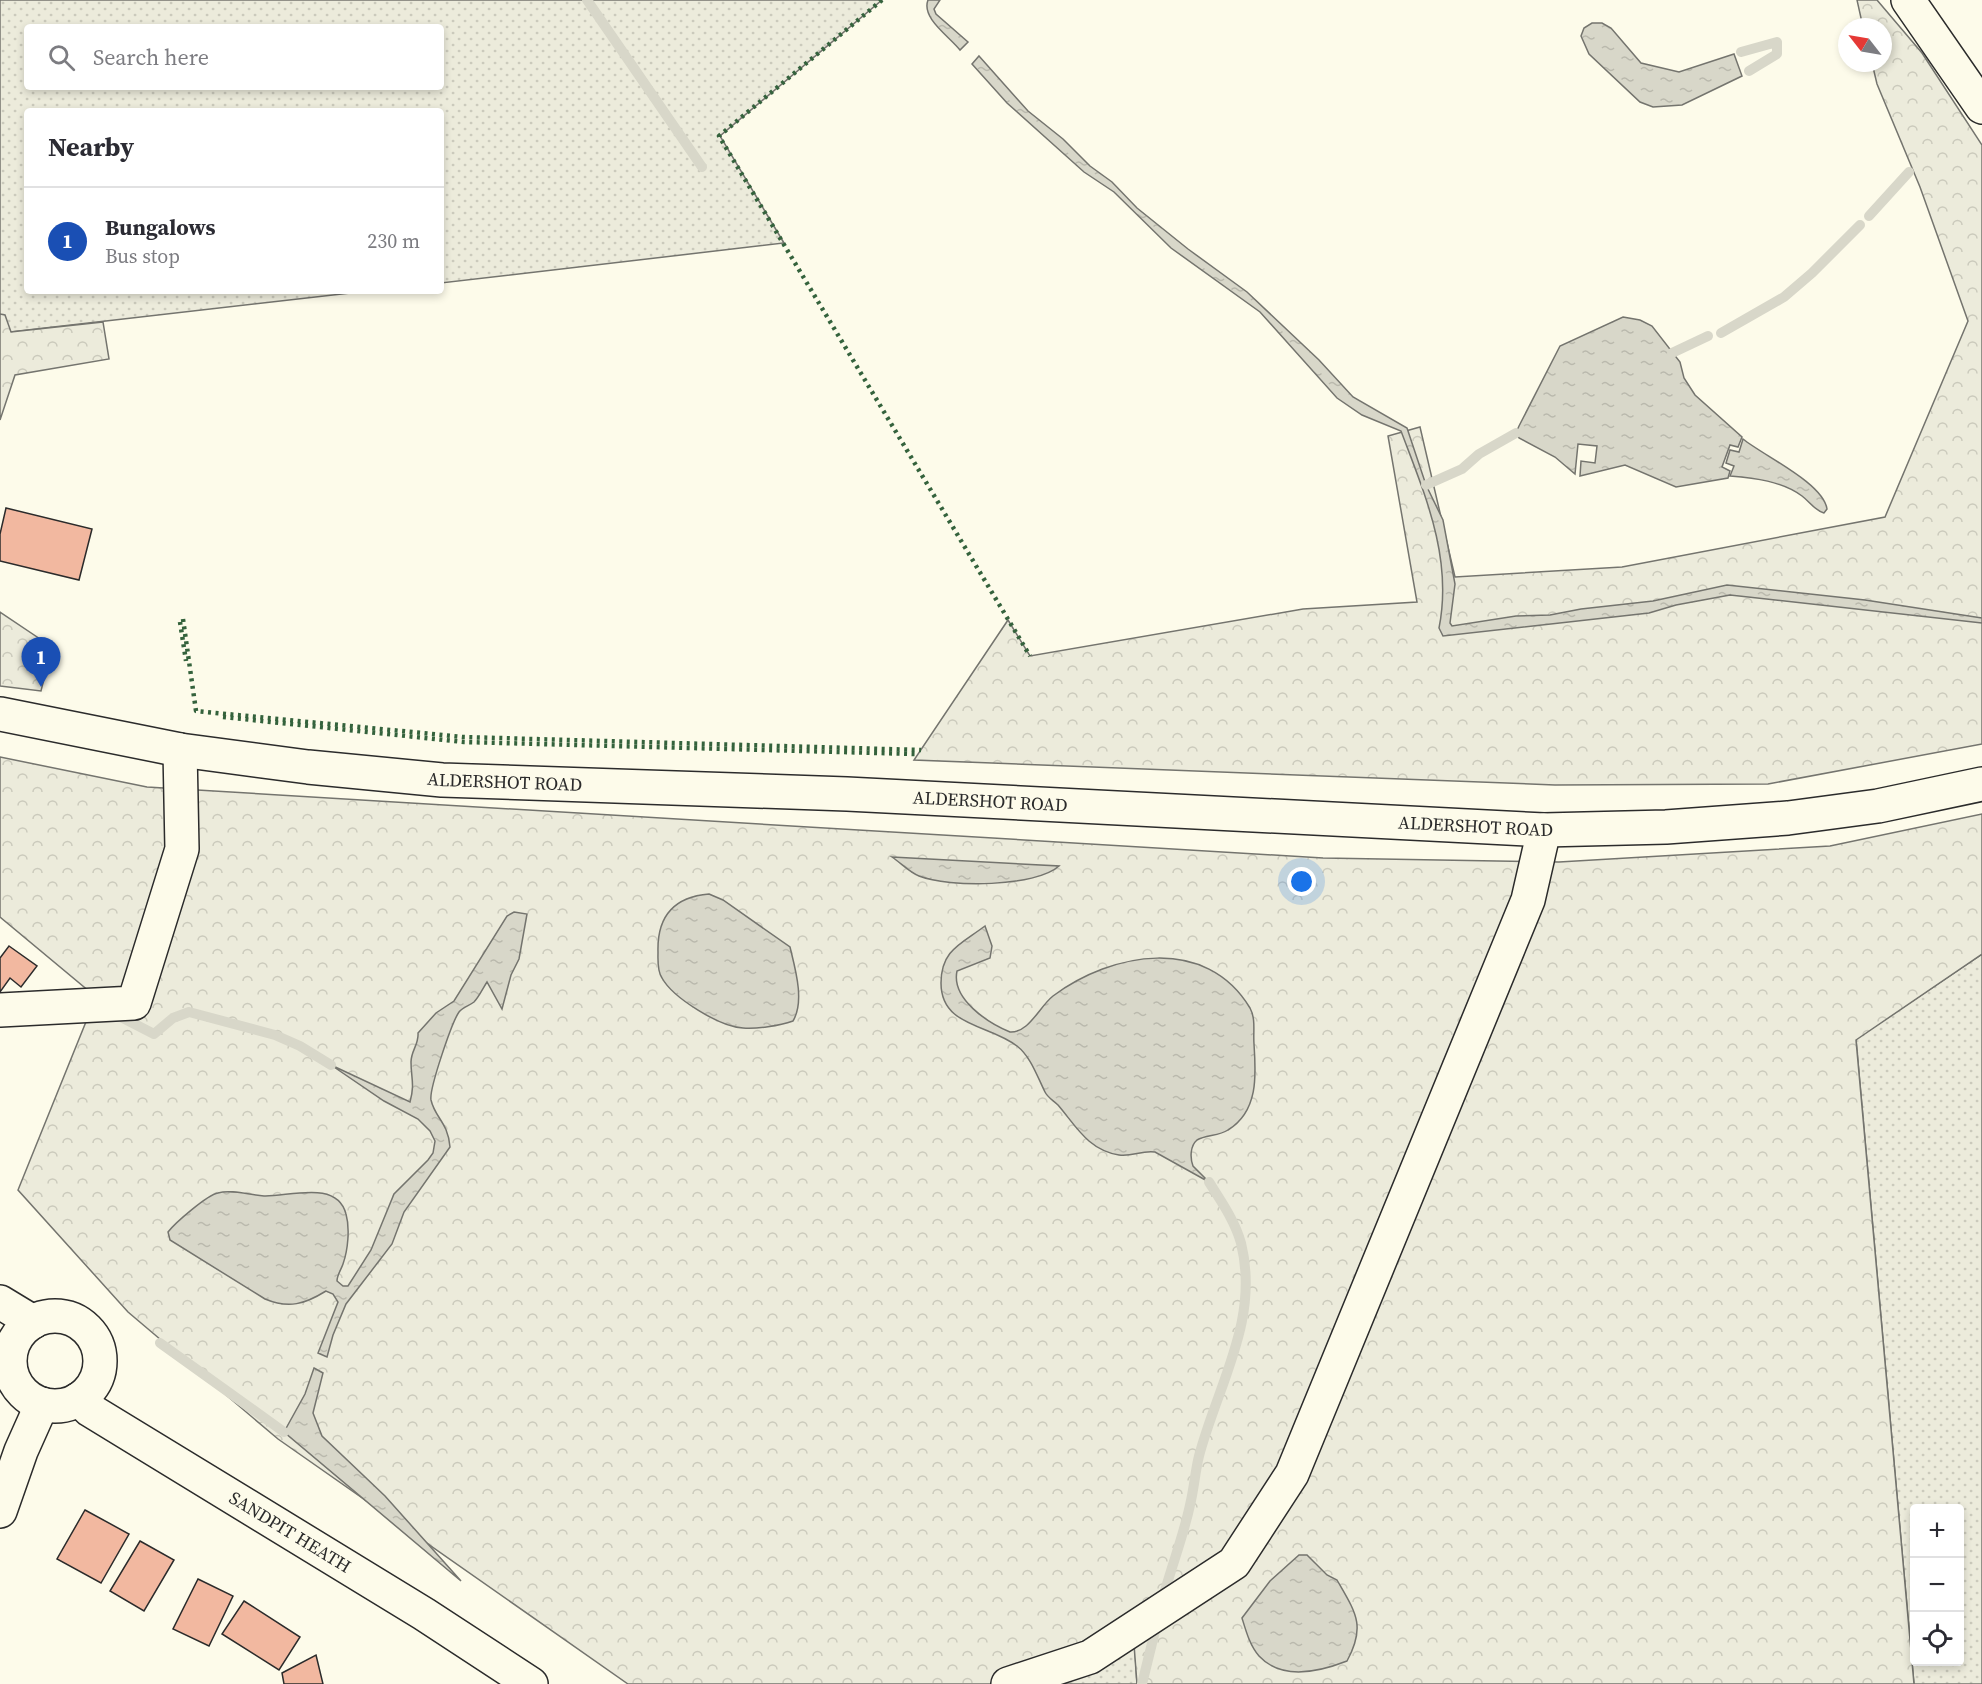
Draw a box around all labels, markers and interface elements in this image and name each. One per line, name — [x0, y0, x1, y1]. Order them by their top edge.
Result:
north arrow — [1838, 18, 1892, 72]
search box — [24, 24, 444, 90]
icon: search — [45, 41, 78, 74]
text: Search here — [93, 42, 209, 72]
text: Nearby — [48, 129, 134, 165]
text: Bungalows — [105, 212, 216, 242]
text: 1 — [62, 227, 73, 255]
text: 230 m — [367, 227, 420, 255]
text: Bus stop — [105, 242, 180, 270]
pin: 1 — [22, 638, 60, 687]
street label: ALDERSHOT ROAD — [426, 766, 583, 797]
street label: ALDERSHOT ROAD — [912, 784, 1068, 817]
street label: ALDERSHOT ROAD — [1398, 809, 1553, 842]
your location — [1287, 867, 1316, 896]
street label: SANDPIT HEATH — [225, 1485, 356, 1579]
map controls — [1910, 1504, 1964, 1666]
button: + — [1910, 1504, 1964, 1558]
button: − — [1910, 1558, 1964, 1612]
button: locate — [1910, 1612, 1964, 1666]

